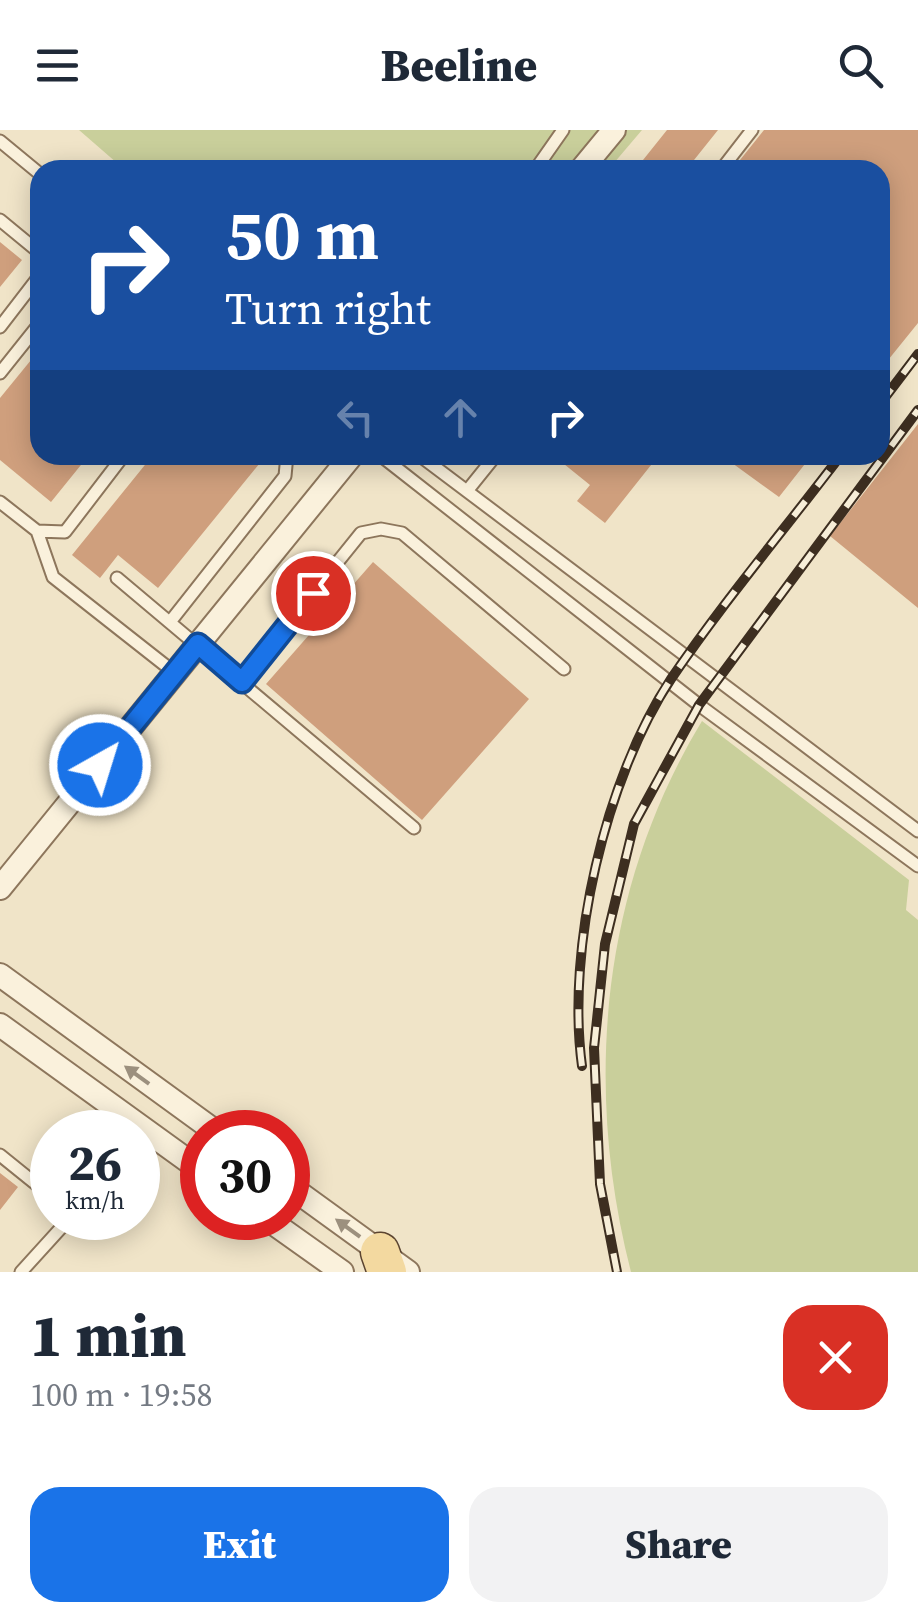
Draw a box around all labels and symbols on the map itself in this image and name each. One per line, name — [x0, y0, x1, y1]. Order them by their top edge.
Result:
pin — [271, 551, 356, 636]
position arrow — [48, 713, 152, 817]
one-way arrow — [124, 1066, 150, 1085]
speed limit sign: 30 — [180, 1110, 310, 1240]
one-way arrow — [334, 1219, 361, 1238]

